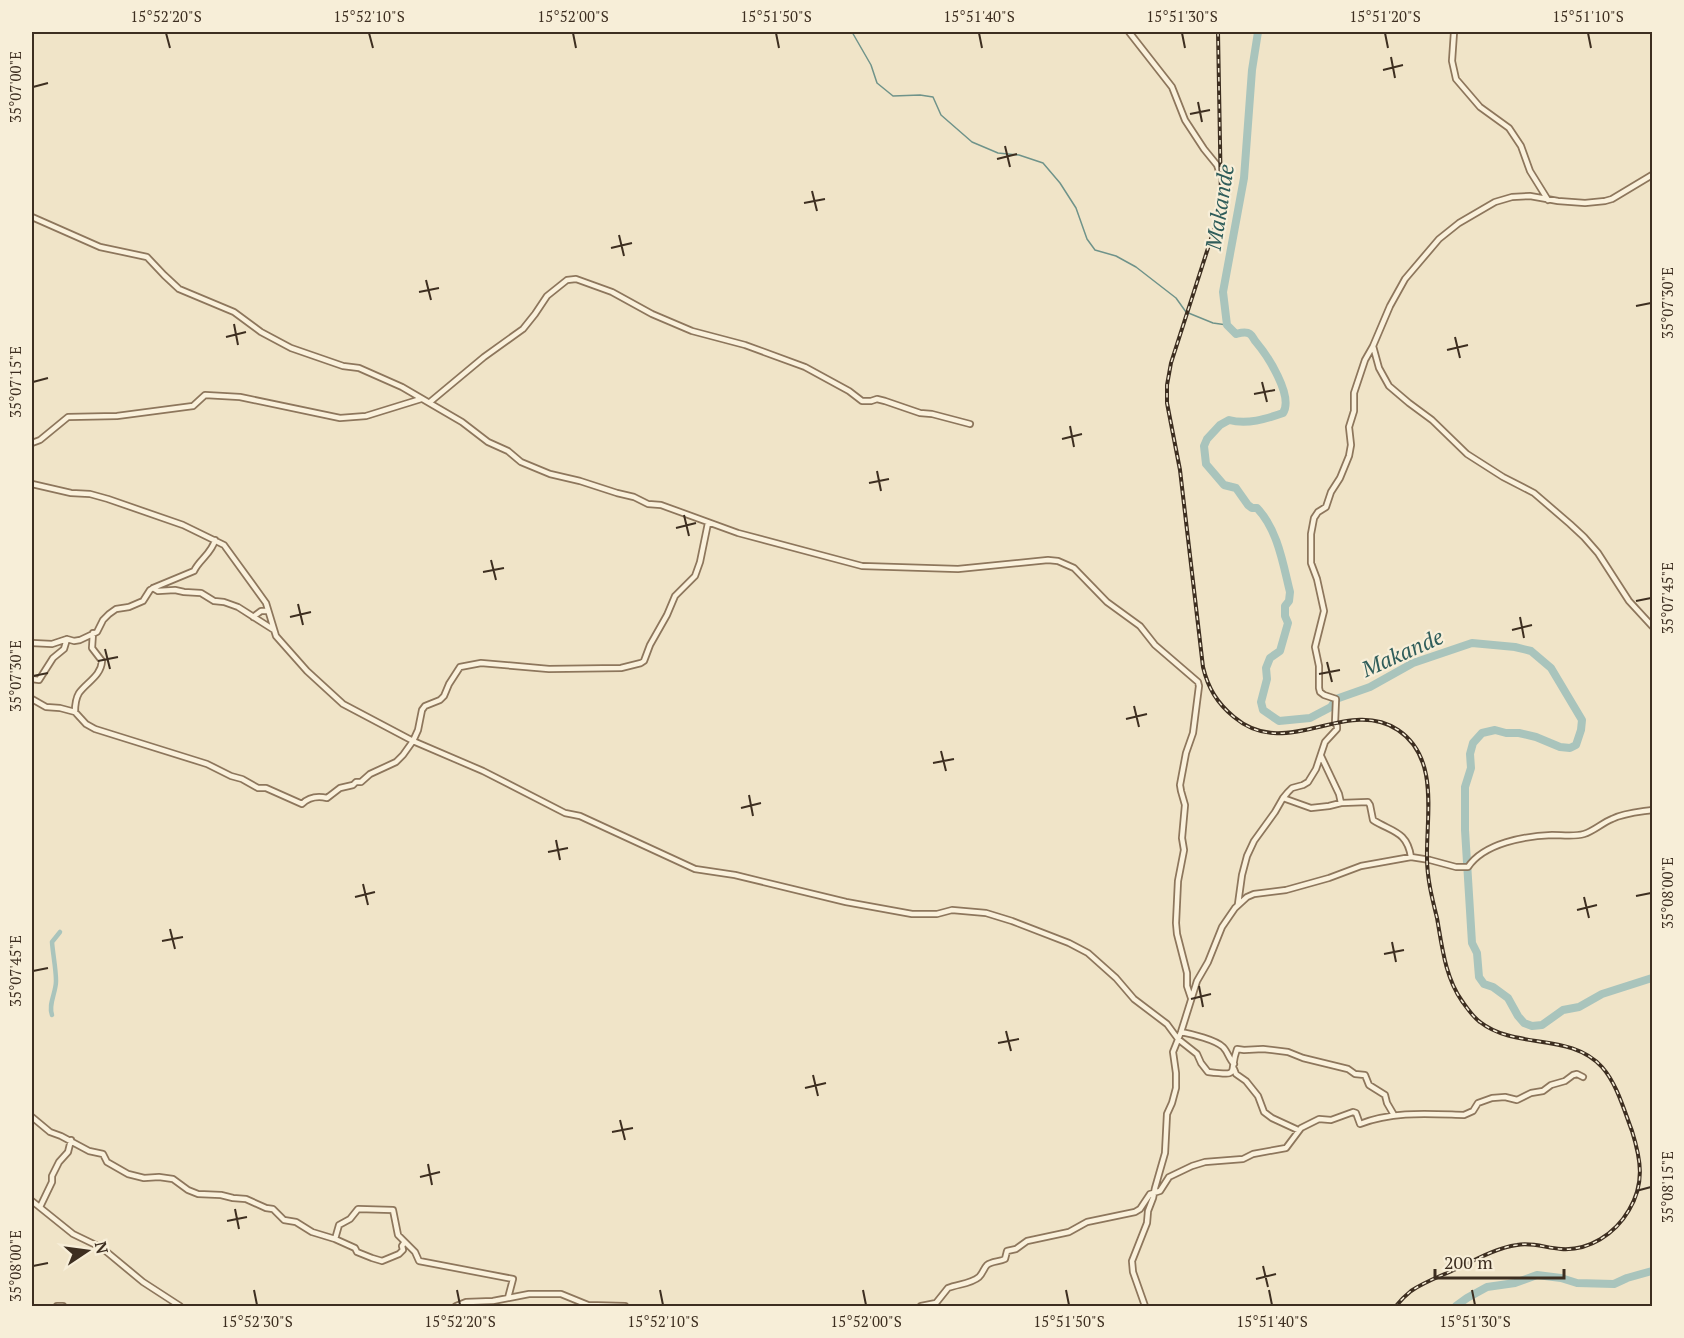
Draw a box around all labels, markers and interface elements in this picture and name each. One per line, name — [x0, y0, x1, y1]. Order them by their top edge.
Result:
text: 15°52'20"S — [130, 6, 202, 26]
text: 15°52'10"S — [333, 6, 405, 26]
text: 15°52'00"S — [537, 6, 609, 26]
text: 15°51'50"S — [740, 6, 812, 26]
text: 15°51'40"S — [943, 6, 1015, 26]
text: 15°51'30"S — [1146, 6, 1218, 26]
text: 15°51'20"S — [1349, 6, 1421, 26]
text: 15°51'10"S — [1552, 6, 1624, 26]
text: 35°07'00"E — [5, 51, 25, 123]
water label: Makande — [1198, 162, 1240, 253]
text: 35°07'30"E — [1657, 267, 1677, 339]
text: 35°07'15"E — [5, 346, 25, 418]
text: 35°07'45"E — [1657, 562, 1677, 634]
water label: Makande — [1356, 621, 1447, 683]
text: 35°07'30"E — [5, 640, 25, 712]
text: 35°08'00"E — [1657, 857, 1677, 929]
text: 35°07'45"E — [5, 935, 25, 1007]
text: 35°08'15"E — [1657, 1151, 1677, 1223]
north arrow — [57, 1221, 117, 1281]
text: 35°08'00"E — [5, 1230, 25, 1302]
text: N — [90, 1239, 114, 1256]
scale bar — [1435, 1242, 1564, 1280]
text: 200 m — [1444, 1250, 1493, 1274]
text: 15°52'30"S — [221, 1311, 293, 1331]
text: 15°52'20"S — [424, 1311, 496, 1331]
text: 15°52'10"S — [627, 1311, 699, 1331]
text: 15°52'00"S — [830, 1311, 902, 1331]
text: 15°51'50"S — [1033, 1311, 1105, 1331]
text: 15°51'40"S — [1236, 1311, 1308, 1331]
text: 15°51'30"S — [1439, 1311, 1511, 1331]

